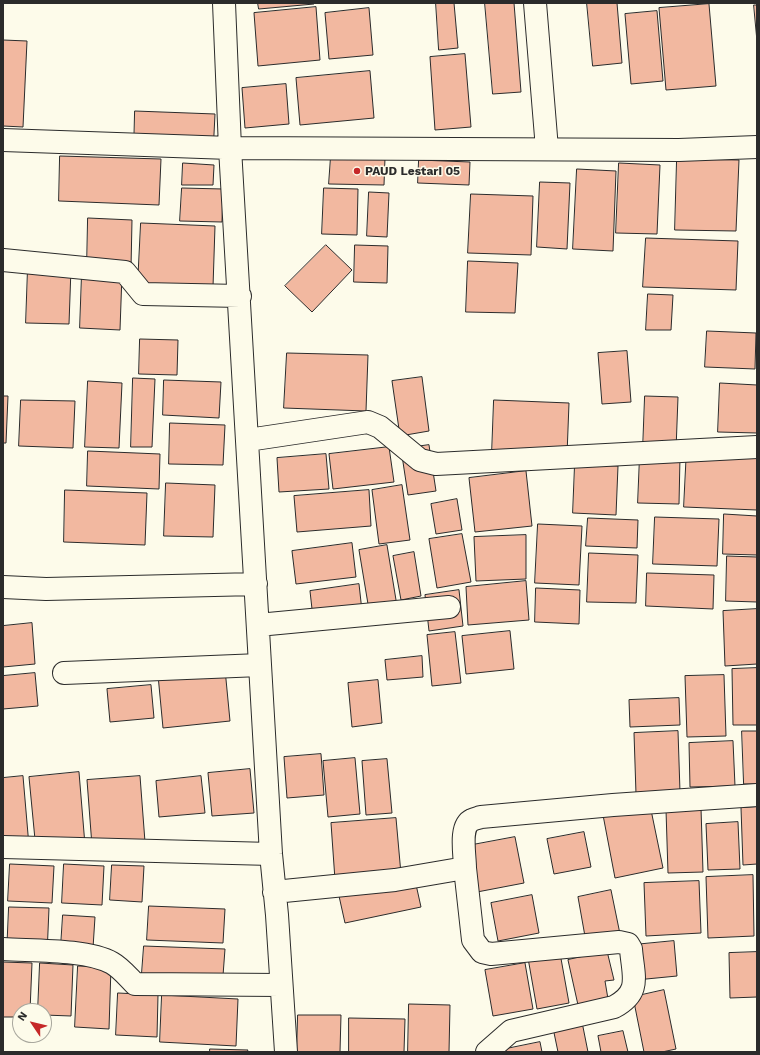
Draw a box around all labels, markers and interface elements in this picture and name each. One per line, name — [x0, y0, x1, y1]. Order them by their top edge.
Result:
place label: PAUD Lestari 05 — [365, 164, 460, 178]
marker: PAUD Lestari 05 — [352, 166, 362, 176]
north arrow — [12, 1003, 52, 1043]
text: N — [15, 1009, 30, 1023]

